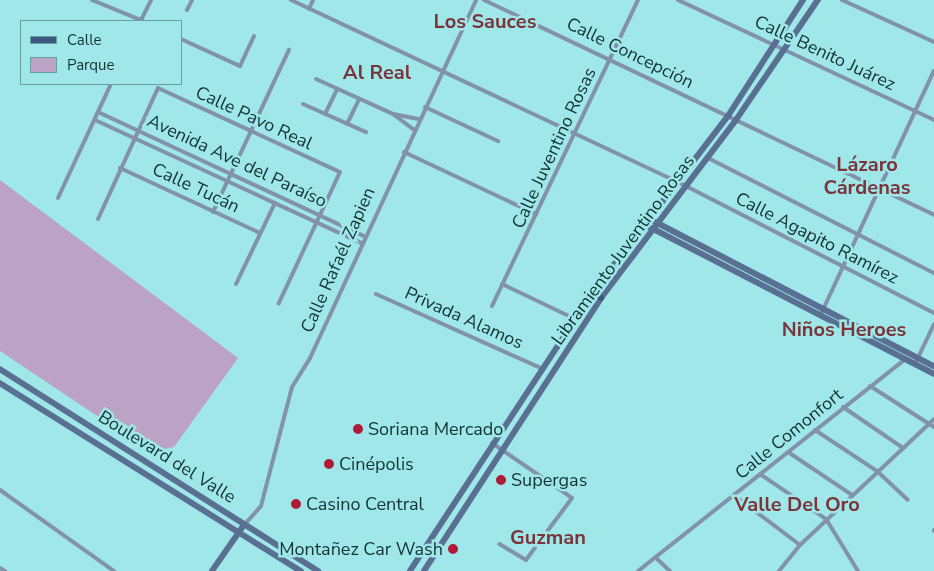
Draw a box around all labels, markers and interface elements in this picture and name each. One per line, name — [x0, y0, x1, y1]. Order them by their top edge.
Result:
district label: Los Sauces — [434, 9, 536, 33]
street label: Calle Benito Juárez — [751, 11, 899, 95]
street label: Calle Concepción — [563, 13, 697, 93]
legend — [20, 20, 182, 85]
text: Calle — [67, 30, 102, 50]
text: Parque — [67, 55, 115, 75]
district label: Al Real — [343, 60, 411, 84]
street label: Calle Juventino Rosas — [507, 64, 601, 232]
street label: Calle Pavo Real — [192, 81, 316, 155]
street label: Avenida Ave del Paraíso — [144, 110, 330, 212]
street label: Libramiento Juventino Rosas — [547, 151, 699, 349]
district label: Lázaro Cárdenas — [823, 152, 911, 199]
street label: Calle Tucán — [149, 158, 243, 218]
street label: Calle Rafaél Zapien — [296, 184, 380, 336]
street label: Calle Agapito Ramírez — [732, 187, 902, 289]
street label: Privada Alamos — [402, 282, 526, 354]
district label: Niños Heroes — [782, 317, 906, 341]
street label: Calle Comonfort — [731, 384, 847, 484]
street label: Boulevard del Valle — [94, 406, 240, 508]
place label: Soriana Mercado — [368, 418, 503, 440]
marker: Soriana Mercado — [352, 423, 364, 435]
place label: Cinépolis — [339, 453, 414, 475]
marker: Cinépolis — [323, 458, 335, 470]
place label: Supergas — [511, 469, 587, 491]
marker: Supergas — [495, 474, 507, 486]
district label: Valle Del Oro — [734, 492, 860, 516]
place label: Casino Central — [306, 493, 424, 515]
marker: Casino Central — [290, 498, 302, 510]
district label: Guzman — [510, 525, 586, 549]
place label: Montañez Car Wash — [279, 538, 443, 560]
marker: Montañez Car Wash — [447, 543, 459, 555]

